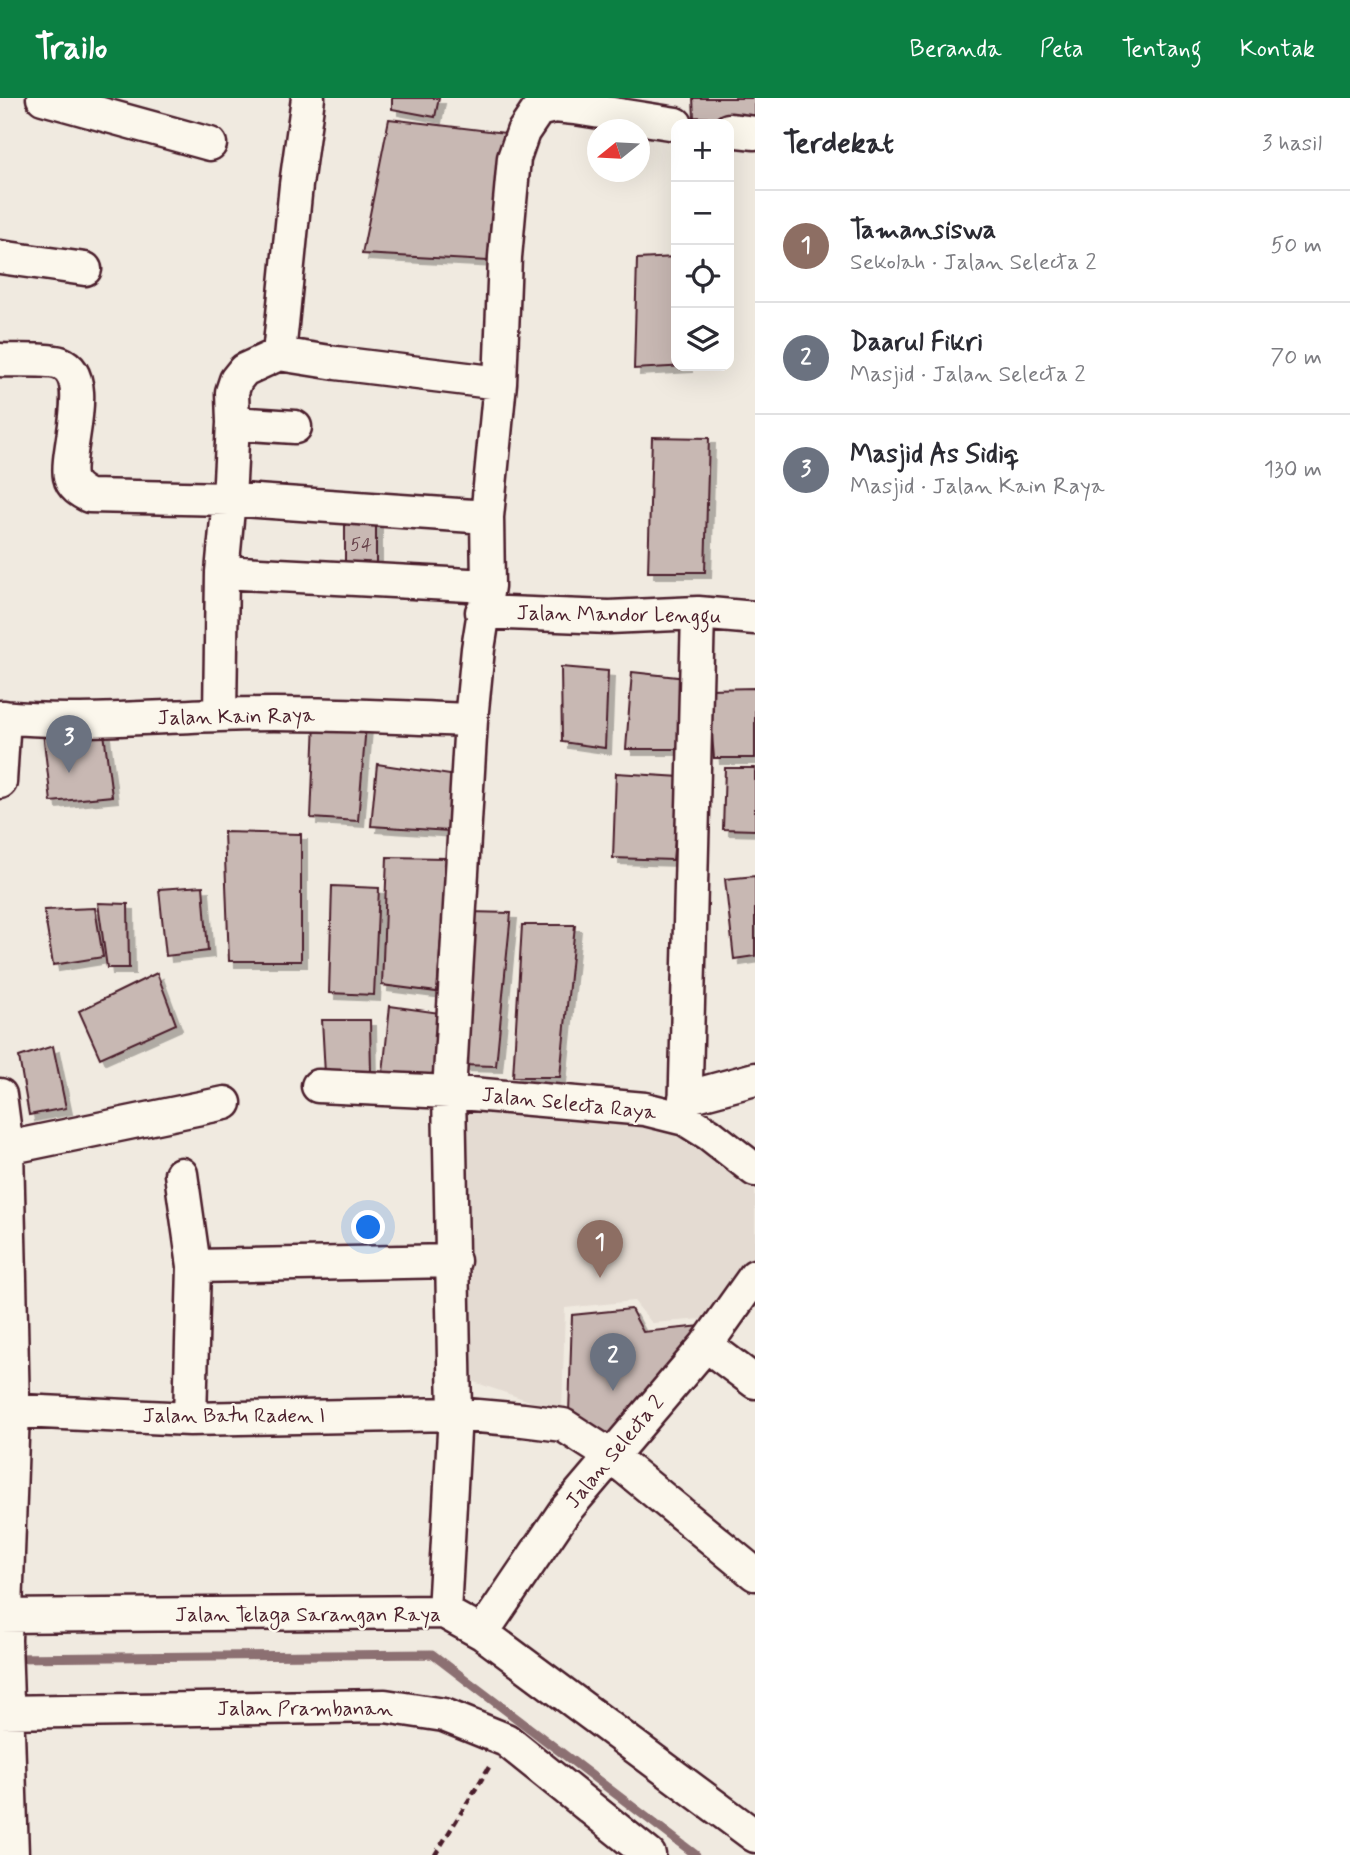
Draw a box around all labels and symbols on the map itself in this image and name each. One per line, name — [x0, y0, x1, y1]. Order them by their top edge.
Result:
north arrow — [587, 119, 650, 182]
house number: 54 — [350, 533, 372, 557]
street label: Jalan Mandor Lenggu — [516, 599, 722, 633]
street label: Jalan Kain Raya — [157, 702, 315, 732]
pin: 3 — [46, 715, 92, 773]
street label: Jalan Selecta Raya — [480, 1081, 658, 1127]
your location — [351, 1210, 385, 1244]
pin: 1 — [577, 1220, 623, 1278]
pin: 2 — [590, 1333, 636, 1391]
street label: Jalan Selecta 2 — [559, 1389, 671, 1515]
street label: Jalan Batu Raden I — [143, 1402, 325, 1430]
street label: Jalan Telaga Sarangan Raya — [175, 1601, 441, 1630]
street label: Jalan Prambanan — [217, 1695, 393, 1723]

